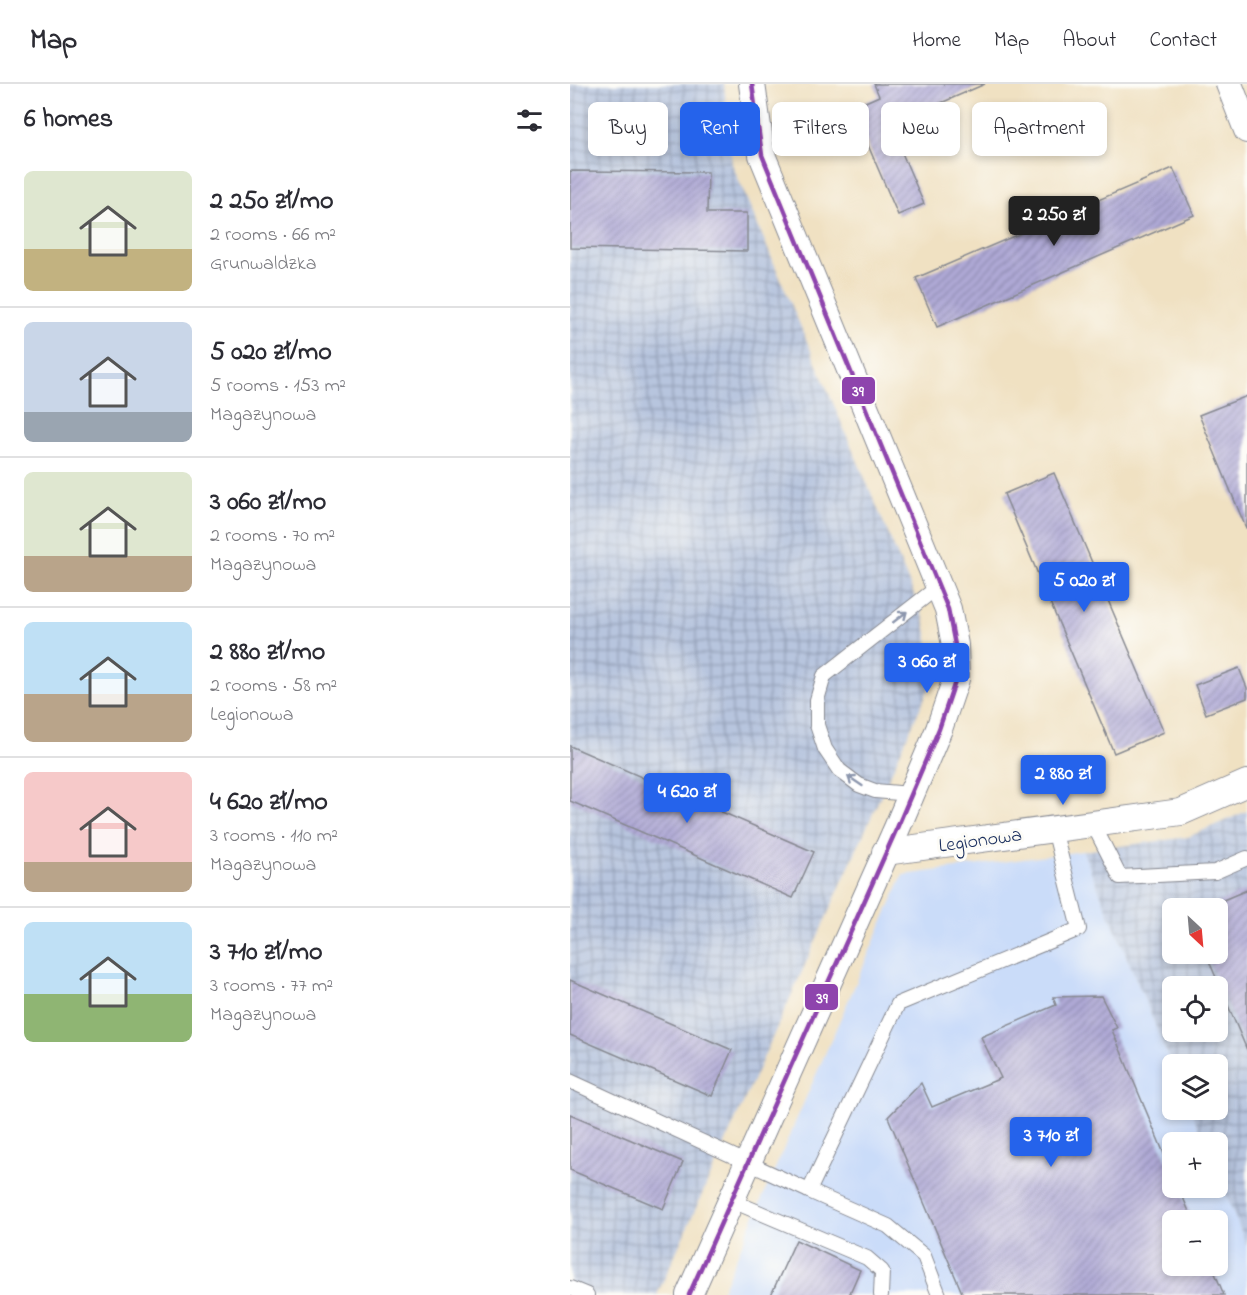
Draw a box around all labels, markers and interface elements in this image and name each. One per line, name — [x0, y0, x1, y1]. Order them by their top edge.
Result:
text: Map — [30, 21, 77, 62]
text: Home — [912, 26, 961, 56]
text: Map — [994, 26, 1029, 56]
text: About — [1062, 26, 1116, 56]
text: Contact — [1149, 26, 1217, 56]
text: 6 homes — [24, 101, 113, 139]
chip: Buy — [588, 102, 668, 156]
chip: Rent — [680, 102, 760, 156]
chip: Filters — [772, 102, 869, 156]
chip: New — [881, 102, 960, 156]
chip: Apartment — [972, 102, 1107, 156]
icon: filters — [513, 104, 546, 137]
text: 2 250 zł/mo — [210, 183, 334, 221]
icon: home — [72, 195, 144, 267]
pin: 2 250 zł — [992, 196, 1116, 247]
text: 2 250 zł — [1023, 201, 1085, 230]
text: 2 rooms · 66 m² — [210, 221, 336, 250]
text: Grunwaldzka — [210, 250, 316, 279]
text: 5 020 zł/mo — [210, 334, 332, 372]
icon: home — [72, 346, 144, 418]
text: 5 rooms · 153 m² — [210, 372, 346, 401]
line badge: 39 — [841, 376, 876, 405]
text: 39 — [851, 380, 864, 404]
text: Magazynowa — [210, 401, 316, 430]
text: 3 060 zł/mo — [210, 484, 326, 522]
icon: home — [72, 496, 144, 568]
text: 2 rooms · 70 m² — [210, 522, 335, 551]
text: Magazynowa — [210, 551, 316, 580]
pin: 5 020 zł — [1022, 562, 1146, 613]
text: 5 020 zł — [1053, 567, 1115, 596]
one-way arrow — [891, 610, 907, 623]
text: 2 880 zł/mo — [210, 634, 325, 672]
pin: 3 060 zł — [865, 643, 989, 694]
icon: home — [72, 646, 144, 718]
text: 3 060 zł — [898, 648, 956, 677]
text: 2 rooms · 58 m² — [210, 672, 337, 701]
text: Legionowa — [210, 701, 294, 730]
pin: 2 880 zł — [1001, 755, 1125, 806]
text: 2 880 zł — [1035, 760, 1091, 789]
pin: 4 620 zł — [625, 773, 749, 824]
one-way arrow — [848, 775, 864, 787]
text: 4 620 zł — [658, 778, 716, 807]
text: 4 620 zł/mo — [210, 784, 328, 822]
icon: home — [72, 796, 144, 868]
street label: Legionowa — [937, 821, 1024, 863]
text: 3 rooms · 110 m² — [210, 822, 338, 851]
text: Magazynowa — [210, 851, 316, 880]
north arrow — [1162, 898, 1228, 964]
map controls — [1162, 898, 1228, 1276]
text: 3 710 zł/mo — [210, 934, 323, 972]
icon: home — [72, 946, 144, 1018]
text: 3 rooms · 77 m² — [210, 972, 333, 1001]
button: locate — [1162, 976, 1228, 1042]
line badge: 39 — [804, 983, 839, 1011]
text: 39 — [815, 987, 828, 1011]
text: Magazynowa — [210, 1001, 316, 1030]
button: layers — [1162, 1054, 1228, 1120]
pin: 3 710 zł — [989, 1117, 1113, 1168]
text: 3 710 zł — [1024, 1122, 1078, 1151]
button: + — [1162, 1132, 1228, 1198]
button: − — [1162, 1210, 1228, 1276]

